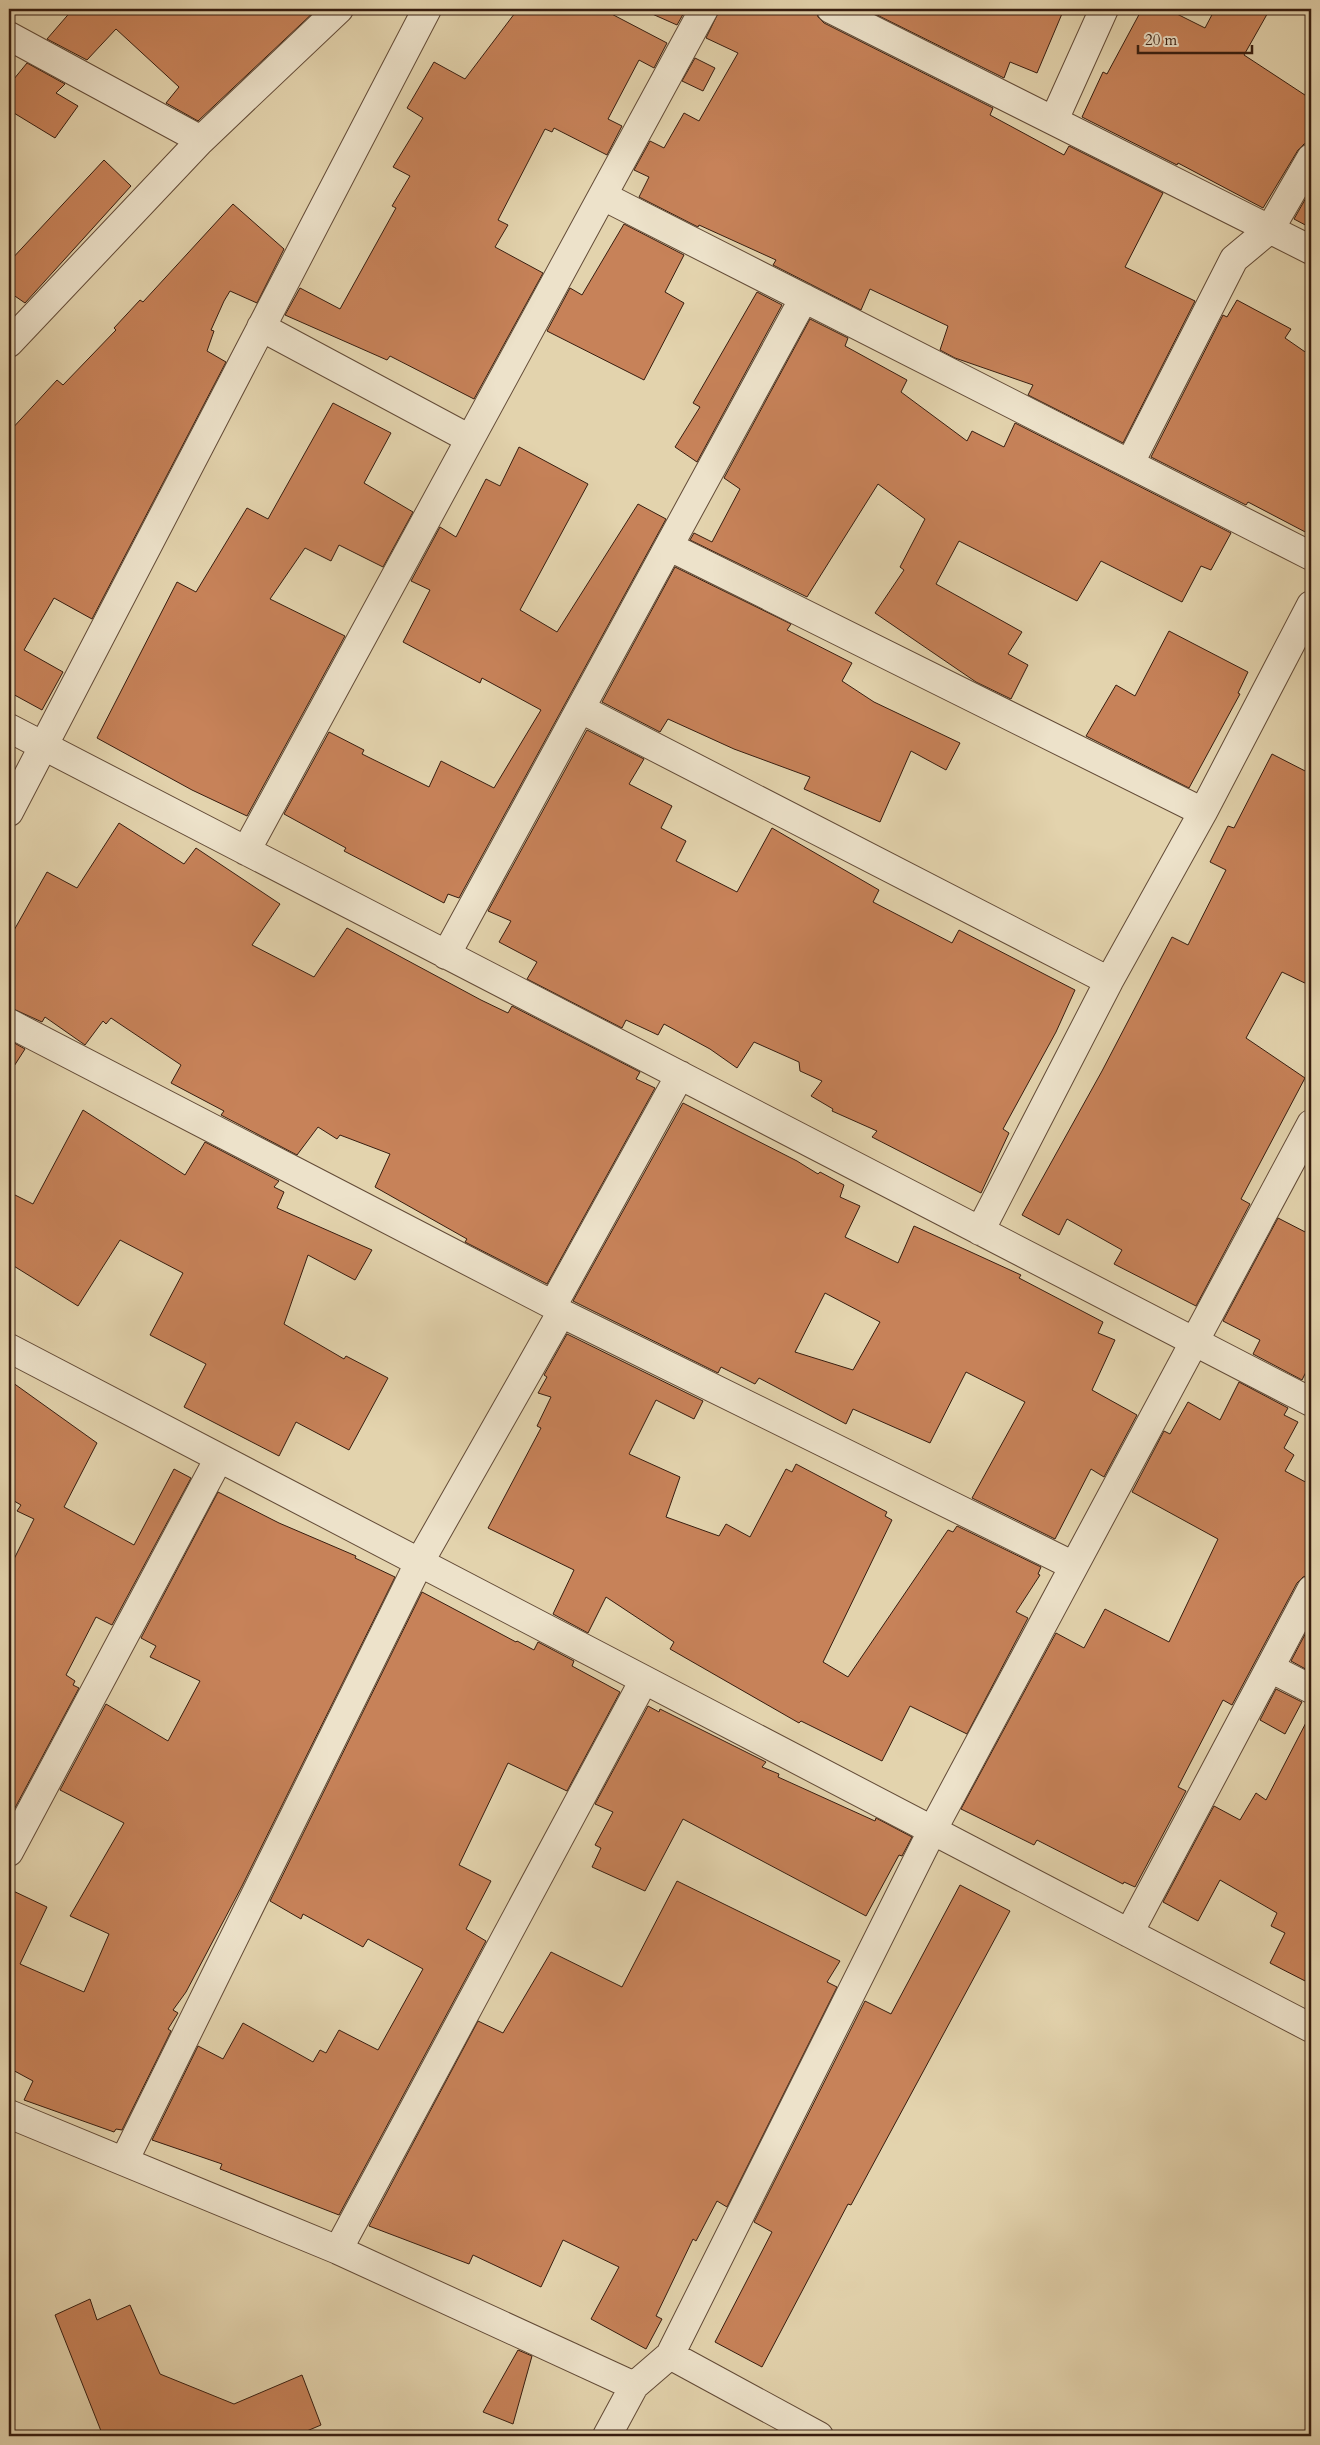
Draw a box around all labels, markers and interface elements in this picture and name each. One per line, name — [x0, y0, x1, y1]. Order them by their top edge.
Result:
scale bar — [1138, 22, 1251, 54]
text: 20 m — [1145, 30, 1177, 50]

